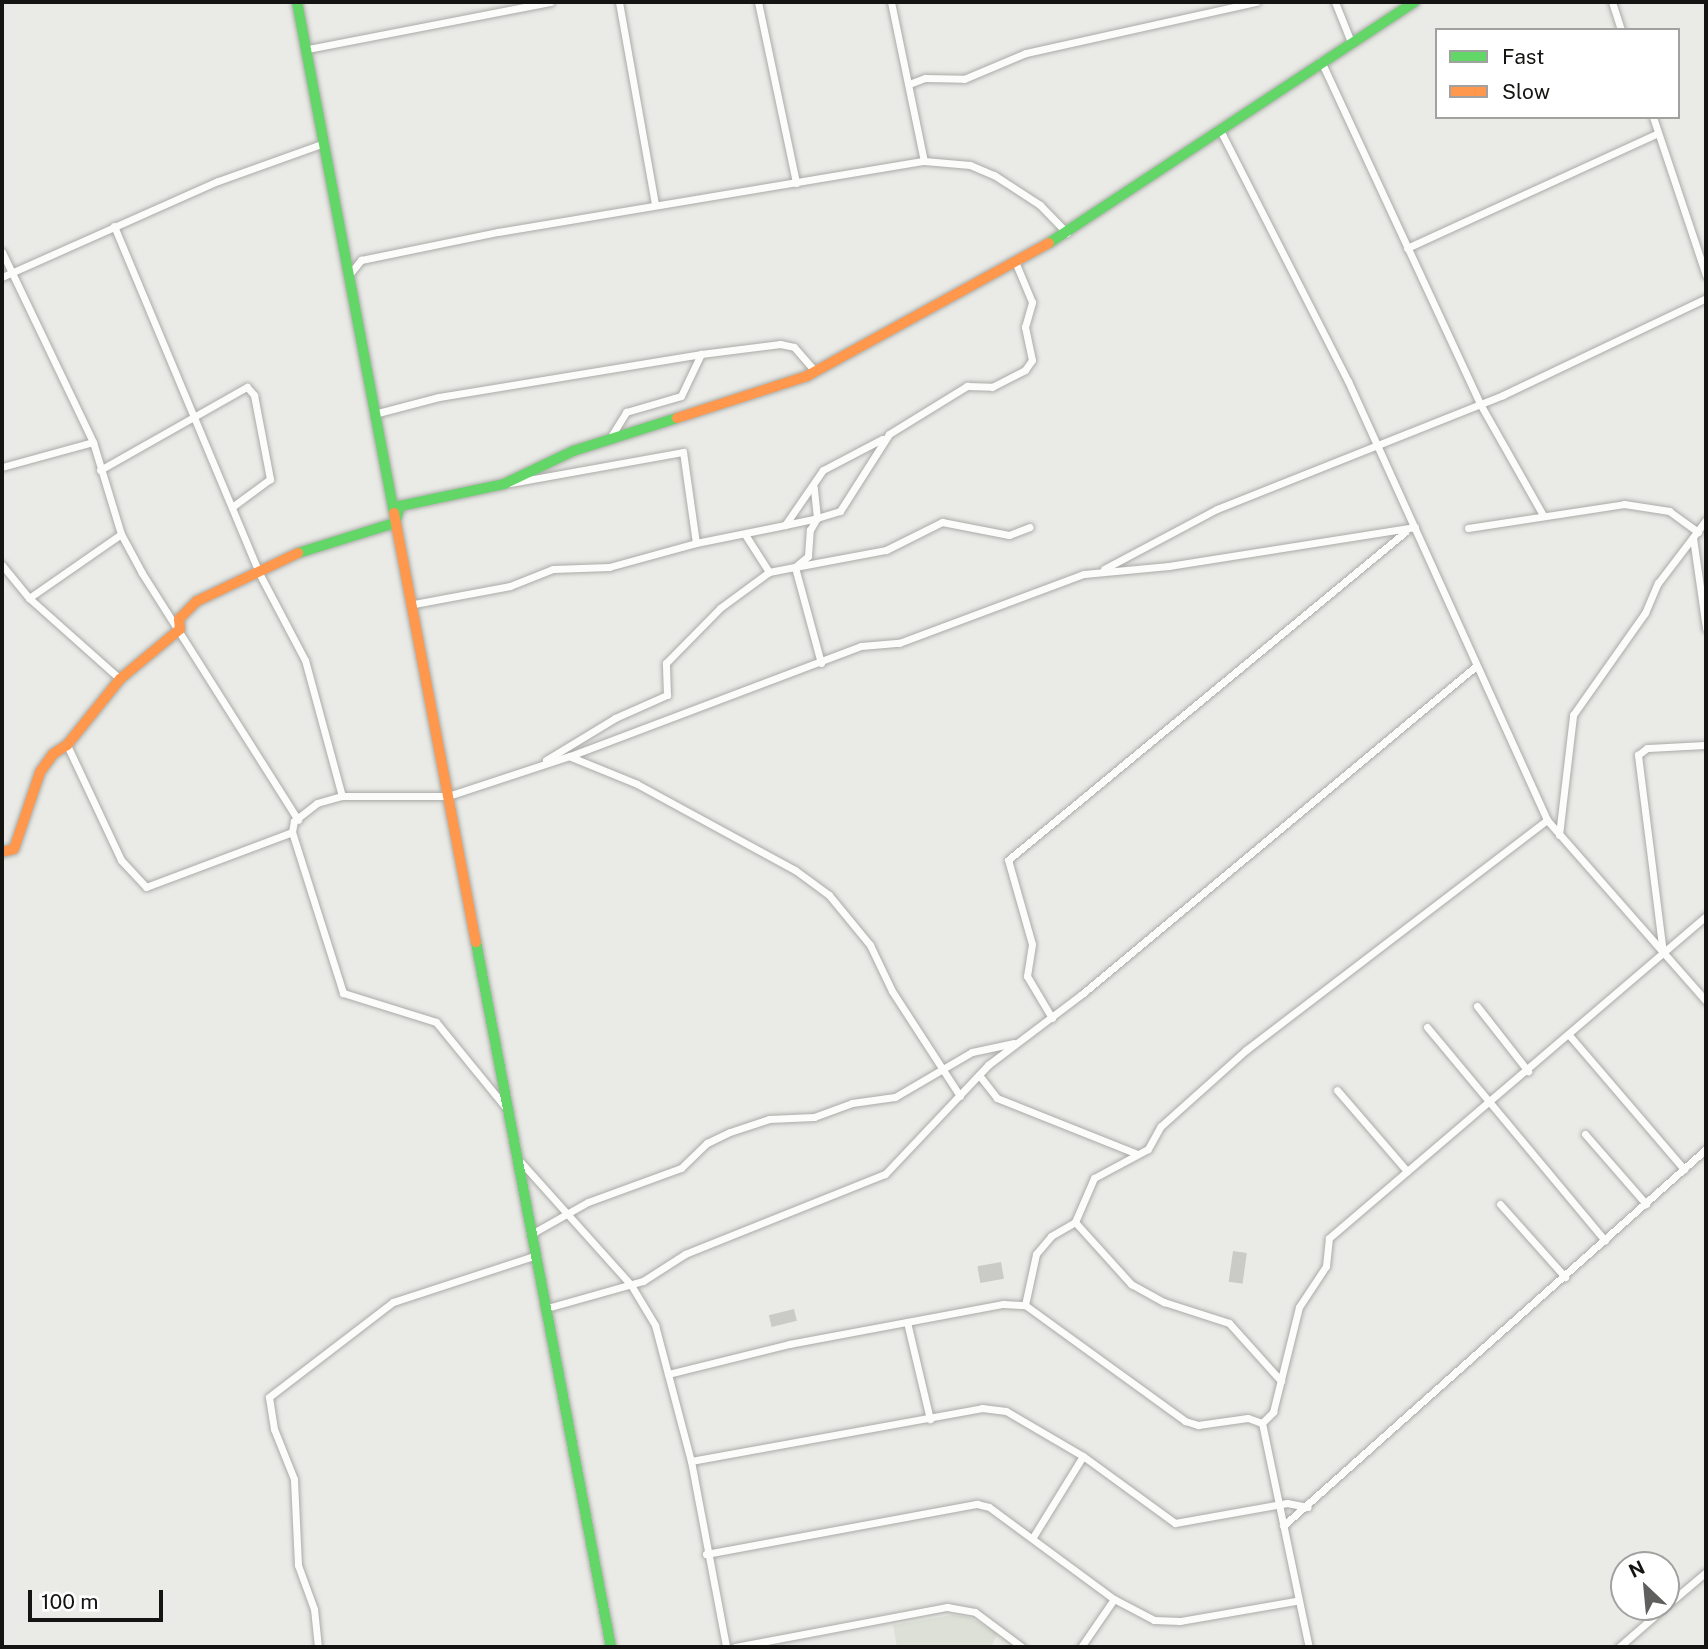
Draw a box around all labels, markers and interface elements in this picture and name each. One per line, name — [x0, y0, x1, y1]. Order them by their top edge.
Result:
legend — [1435, 28, 1680, 119]
text: Fast — [1502, 44, 1544, 69]
text: Slow — [1502, 79, 1550, 104]
north arrow — [1610, 1551, 1680, 1621]
text: N — [1625, 1556, 1648, 1582]
scale bar — [32, 1576, 166, 1620]
text: 100 m — [41, 1589, 98, 1614]

